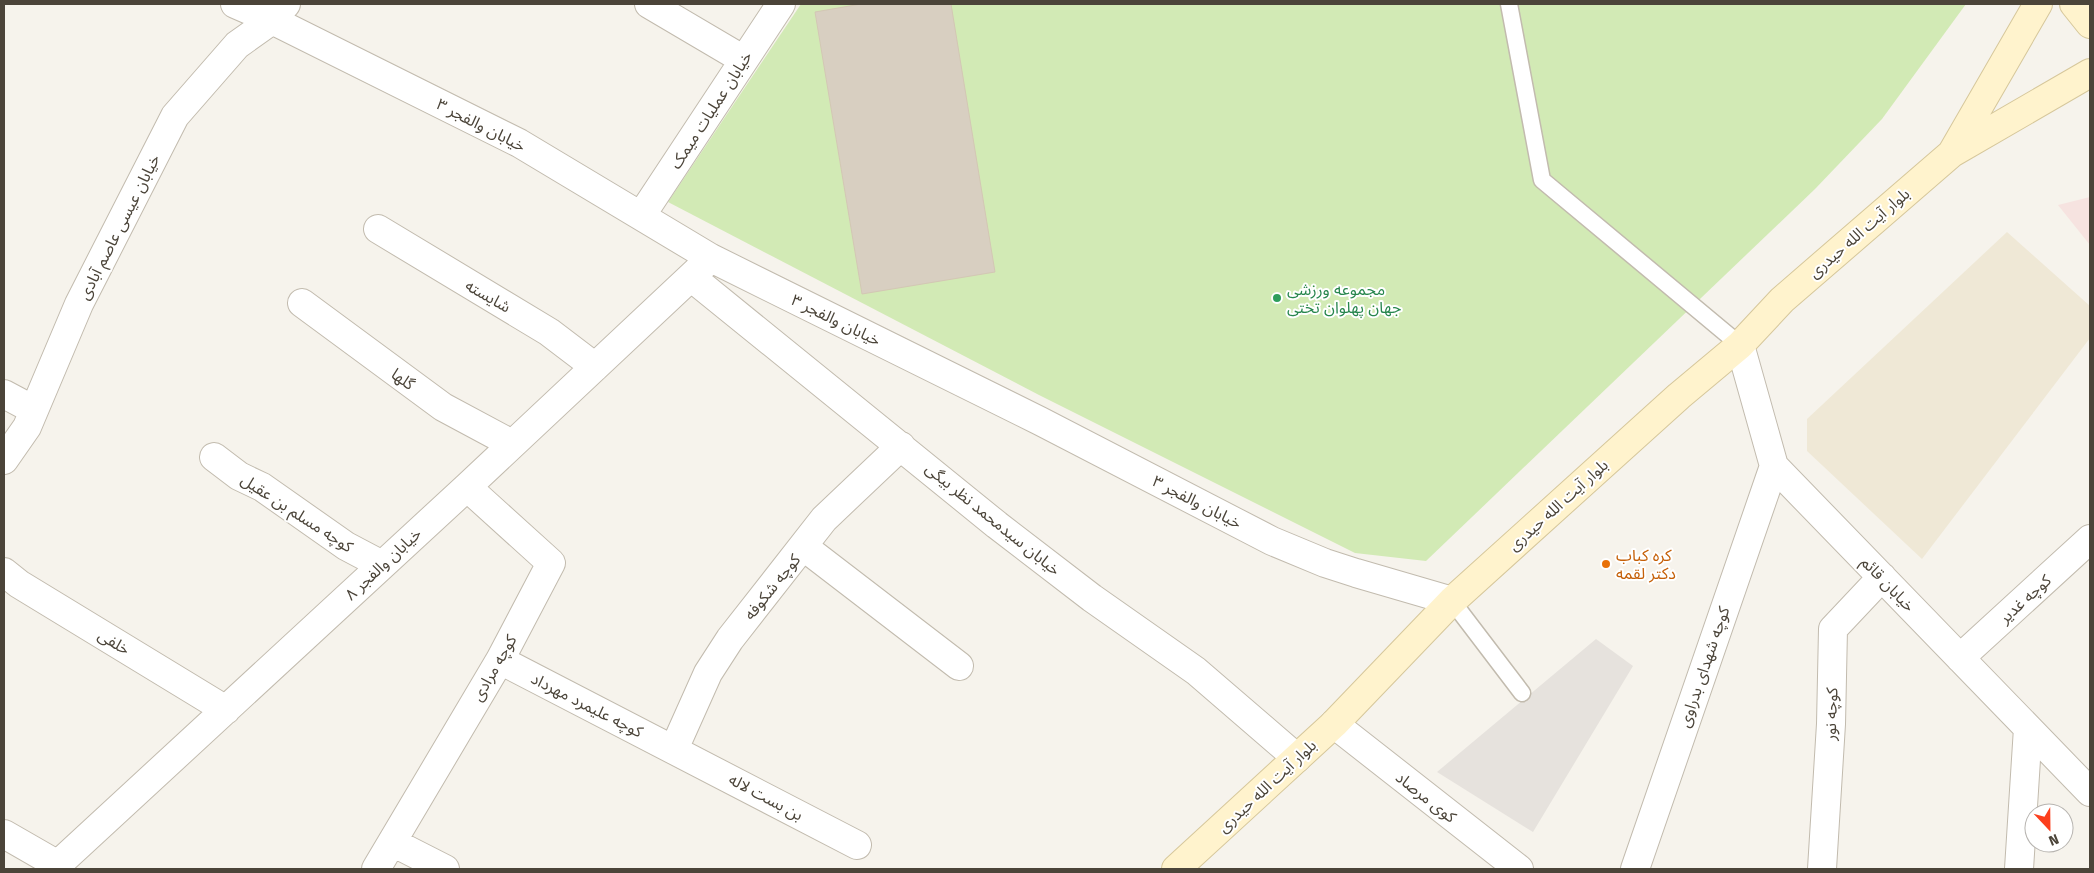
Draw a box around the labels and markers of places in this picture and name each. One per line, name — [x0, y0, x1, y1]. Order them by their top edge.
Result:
place label: مجموعه ورزشی جهان پهلوان تختی — [1287, 280, 1401, 318]
marker: مجموعه ورزشی جهان پهلوان تختی — [1271, 292, 1283, 304]
place label: کره کباب دکتر لقمه — [1616, 546, 1676, 583]
marker: کره کباب دکتر لقمه — [1600, 558, 1612, 570]

